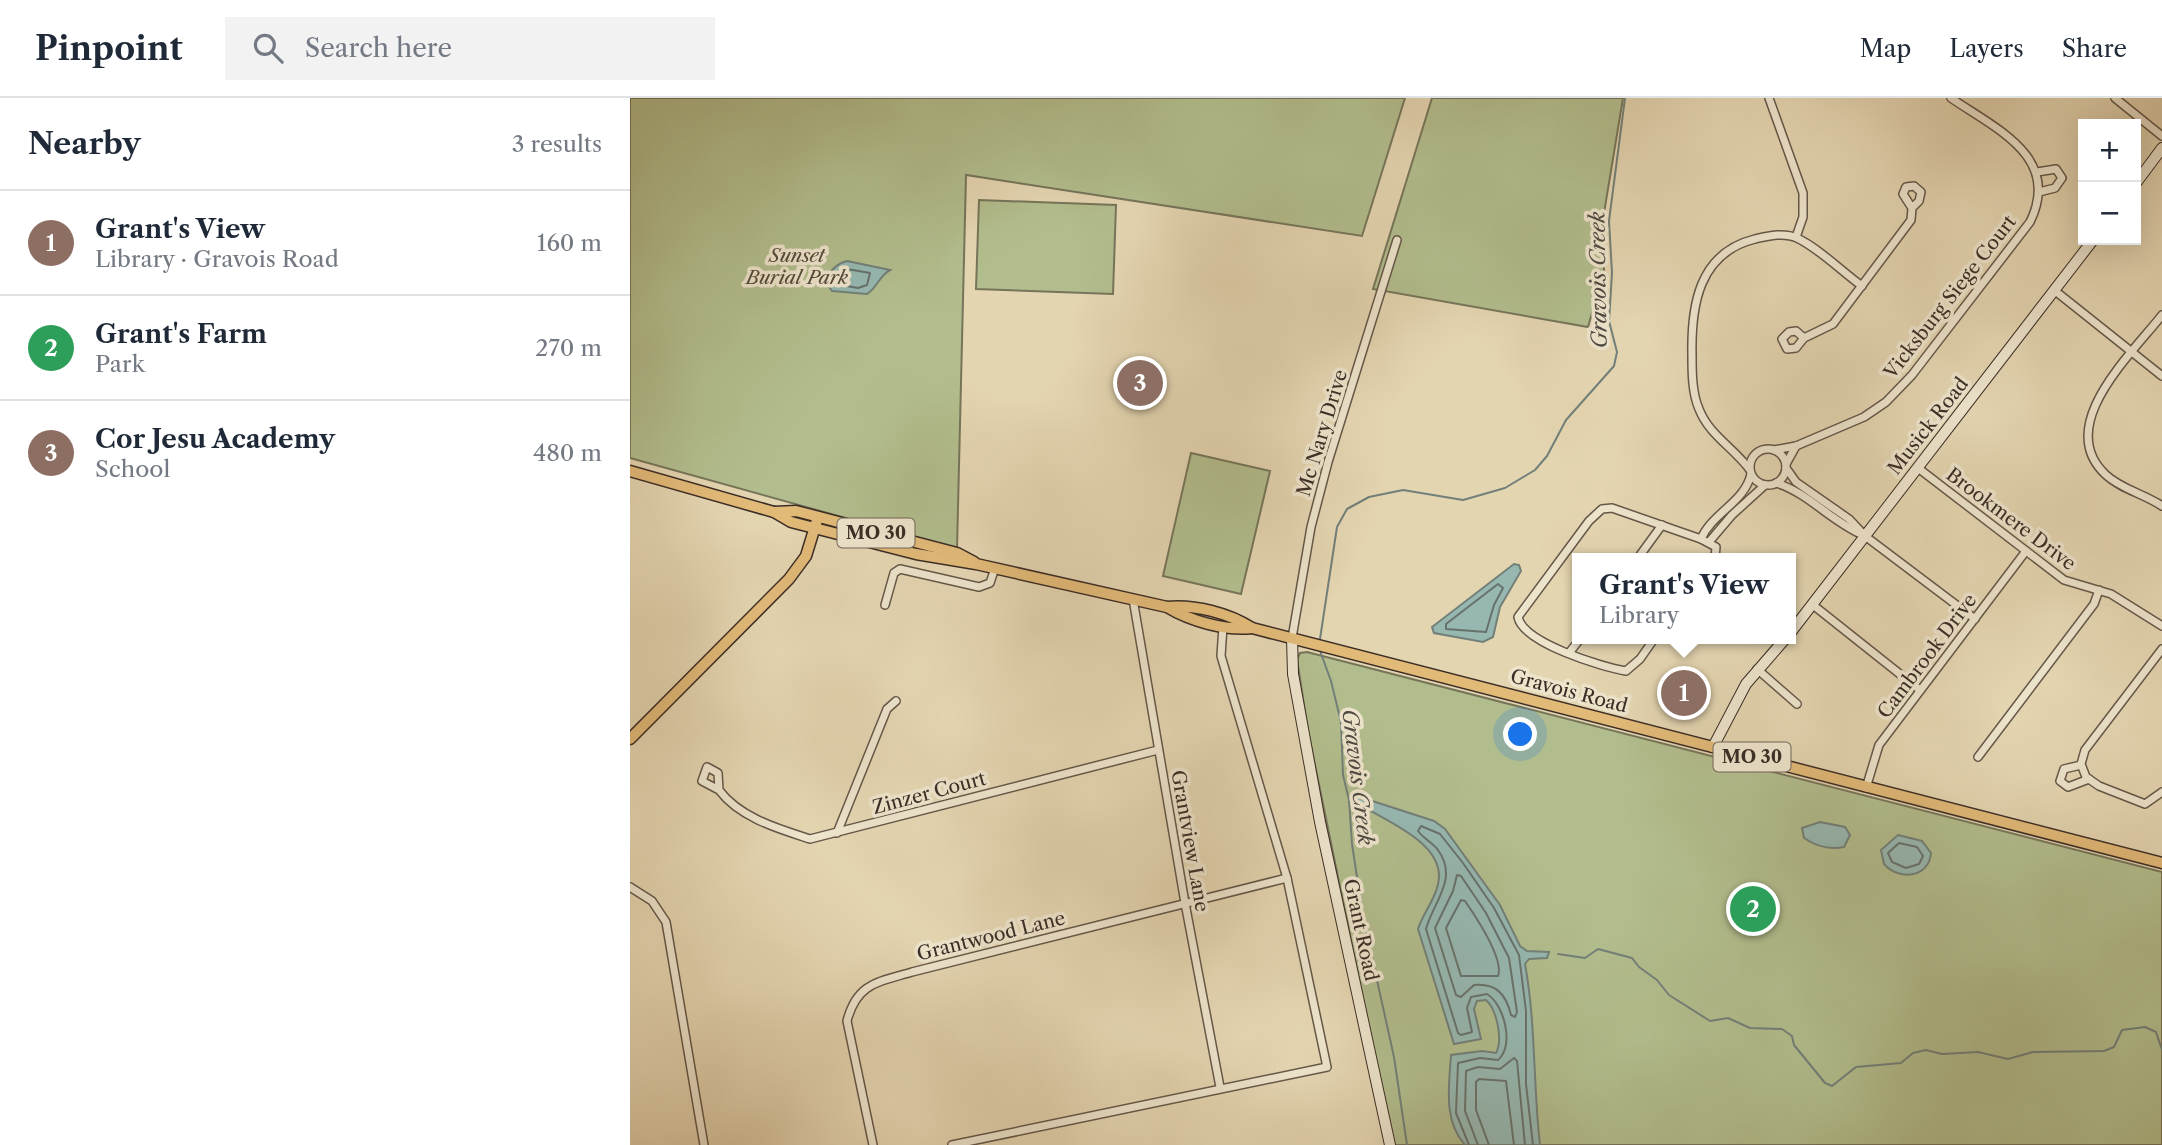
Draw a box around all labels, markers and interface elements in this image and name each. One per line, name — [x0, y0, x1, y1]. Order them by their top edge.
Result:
search box — [225, 17, 715, 80]
text: Pinpoint — [35, 28, 183, 69]
icon: search — [249, 29, 287, 67]
text: Search here — [305, 32, 452, 64]
text: Map — [1860, 34, 1911, 63]
text: Layers — [1949, 34, 2024, 63]
text: Share — [2062, 34, 2127, 63]
map controls — [2078, 119, 2141, 245]
button: + — [2078, 119, 2141, 182]
text: Nearby — [28, 125, 141, 162]
text: 3 results — [512, 130, 602, 158]
button: − — [2078, 182, 2141, 245]
street label: Vicksburg Siege Court — [1878, 210, 2021, 384]
water label: Gravois Creek — [1584, 211, 1612, 349]
text: Grant's View — [95, 213, 265, 245]
text: 1 — [46, 229, 56, 257]
text: 160 m — [537, 229, 602, 257]
park label: Sunset Burial Park — [744, 244, 848, 289]
text: Library · Gravois Road — [95, 245, 339, 273]
text: Grant's Farm — [95, 318, 267, 350]
text: 2 — [44, 334, 58, 362]
text: 270 m — [535, 334, 602, 362]
text: Park — [95, 350, 145, 378]
pin: 3 — [1117, 357, 1163, 409]
street label: Mc Nary Drive — [1292, 367, 1352, 499]
street label: Musick Road — [1883, 372, 1973, 479]
text: Cor Jesu Academy — [95, 423, 335, 455]
text: 3 — [45, 439, 58, 467]
text: 480 m — [533, 439, 602, 467]
text: School — [95, 455, 170, 483]
street label: Brookmere Drive — [1942, 463, 2080, 575]
road number: MO 30 — [838, 519, 914, 548]
popup — [1572, 553, 1796, 644]
text: Grant's View — [1599, 569, 1769, 601]
street label: Cambrook Drive — [1873, 589, 1981, 723]
text: Library — [1599, 601, 1679, 629]
street label: Gravois Road — [1508, 664, 1630, 718]
pin: 1 — [1661, 667, 1707, 719]
water label: Gravois Creek — [1337, 708, 1379, 847]
your location — [1503, 717, 1537, 751]
road number: MO 30 — [1714, 742, 1790, 772]
street label: Zinzer Court — [870, 767, 988, 819]
street label: Grantview Lane — [1166, 768, 1214, 914]
street label: Grant Road — [1339, 877, 1383, 984]
pin: 2 — [1730, 883, 1776, 935]
street label: Grantwood Lane — [914, 906, 1068, 966]

